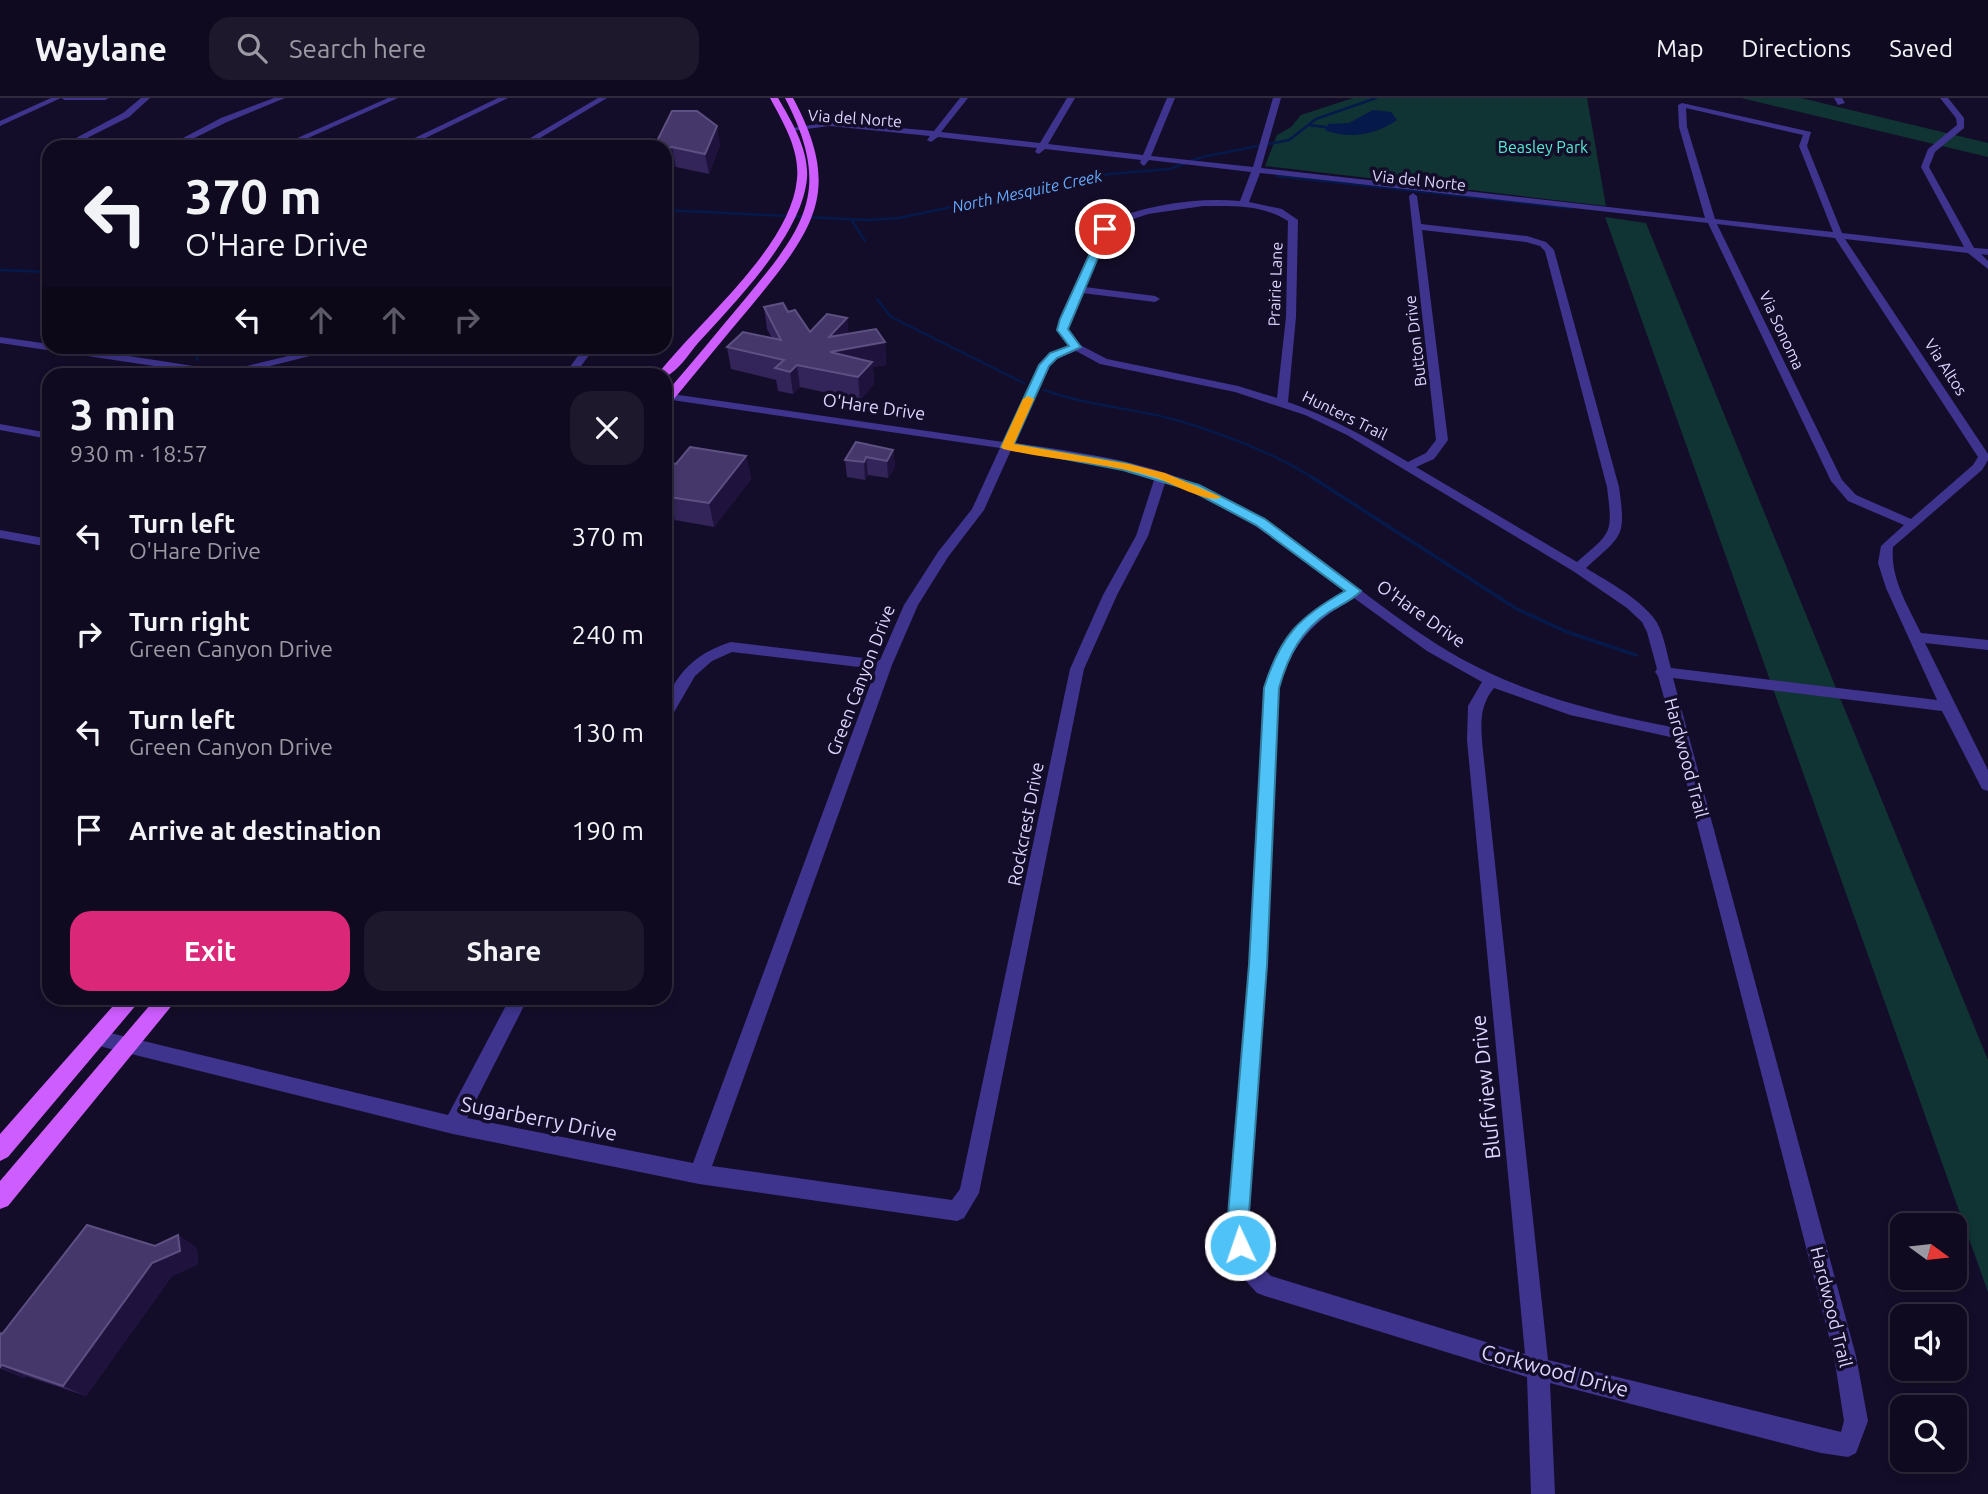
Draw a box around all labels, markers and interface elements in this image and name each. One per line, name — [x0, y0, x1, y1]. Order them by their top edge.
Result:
search box — [209, 17, 699, 80]
icon: search — [233, 29, 271, 67]
text: Waylane — [35, 30, 167, 67]
text: Search here — [289, 34, 426, 63]
text: Map — [1656, 35, 1703, 62]
text: Directions — [1741, 35, 1851, 62]
text: Saved — [1889, 35, 1953, 62]
street label: Via del Norte — [807, 106, 903, 130]
park label: Beasley Park — [1498, 138, 1588, 156]
water label: North Mesquite Creek — [950, 166, 1104, 216]
street label: Via del Norte — [1371, 166, 1467, 194]
icon: left — [70, 168, 161, 259]
text: 370 m — [185, 168, 322, 223]
pin — [1075, 199, 1135, 259]
icon: arrive — [1086, 210, 1124, 248]
text: O'Hare Drive — [185, 226, 369, 262]
street label: Prairie Lane — [1265, 241, 1285, 327]
street label: Via Sonoma — [1756, 288, 1808, 372]
street label: Button Drive — [1400, 294, 1430, 388]
icon: left — [229, 301, 267, 339]
icon: ahead — [302, 301, 340, 339]
icon: ahead — [375, 301, 413, 339]
icon: right — [448, 301, 486, 339]
street label: Via Altos — [1921, 335, 1971, 399]
street label: Hunters Trail — [1300, 387, 1390, 443]
street label: O'Hare Drive — [822, 389, 927, 423]
text: 3 min — [70, 391, 176, 438]
button: close — [570, 391, 644, 465]
text: 930 m · 18:57 — [70, 441, 208, 466]
text: Turn left — [129, 509, 235, 538]
icon: left — [70, 517, 108, 555]
text: 370 m — [572, 522, 644, 551]
text: O'Hare Drive — [129, 538, 261, 563]
street label: O'Hare Drive — [1374, 575, 1470, 651]
street label: Green Canyon Drive — [822, 602, 898, 758]
text: Turn right — [129, 607, 250, 636]
icon: right — [70, 615, 108, 653]
text: 240 m — [572, 620, 644, 649]
text: Green Canyon Drive — [129, 636, 333, 661]
street label: Hardwood Trail — [1661, 696, 1713, 820]
text: Turn left — [129, 705, 235, 734]
icon: left — [70, 713, 108, 751]
text: 130 m — [572, 718, 644, 747]
text: Green Canyon Drive — [129, 734, 333, 759]
street label: Rockcrest Drive — [1003, 760, 1047, 887]
icon: arrive — [70, 811, 108, 849]
text: Arrive at destination — [129, 816, 382, 845]
text: 190 m — [572, 816, 644, 845]
button: Exit — [70, 911, 350, 991]
button: Share — [364, 911, 644, 991]
street label: Bluffview Drive — [1465, 1014, 1505, 1160]
street label: Sugarberry Drive — [459, 1091, 619, 1145]
position arrow — [1203, 1208, 1277, 1282]
north arrow — [1890, 1213, 1967, 1290]
map controls — [1890, 1213, 1967, 1472]
street label: Hardwood Trail — [1807, 1244, 1857, 1369]
button: sound — [1890, 1304, 1967, 1381]
street label: Corkwood Drive — [1479, 1339, 1631, 1401]
button: search — [1890, 1395, 1967, 1472]

